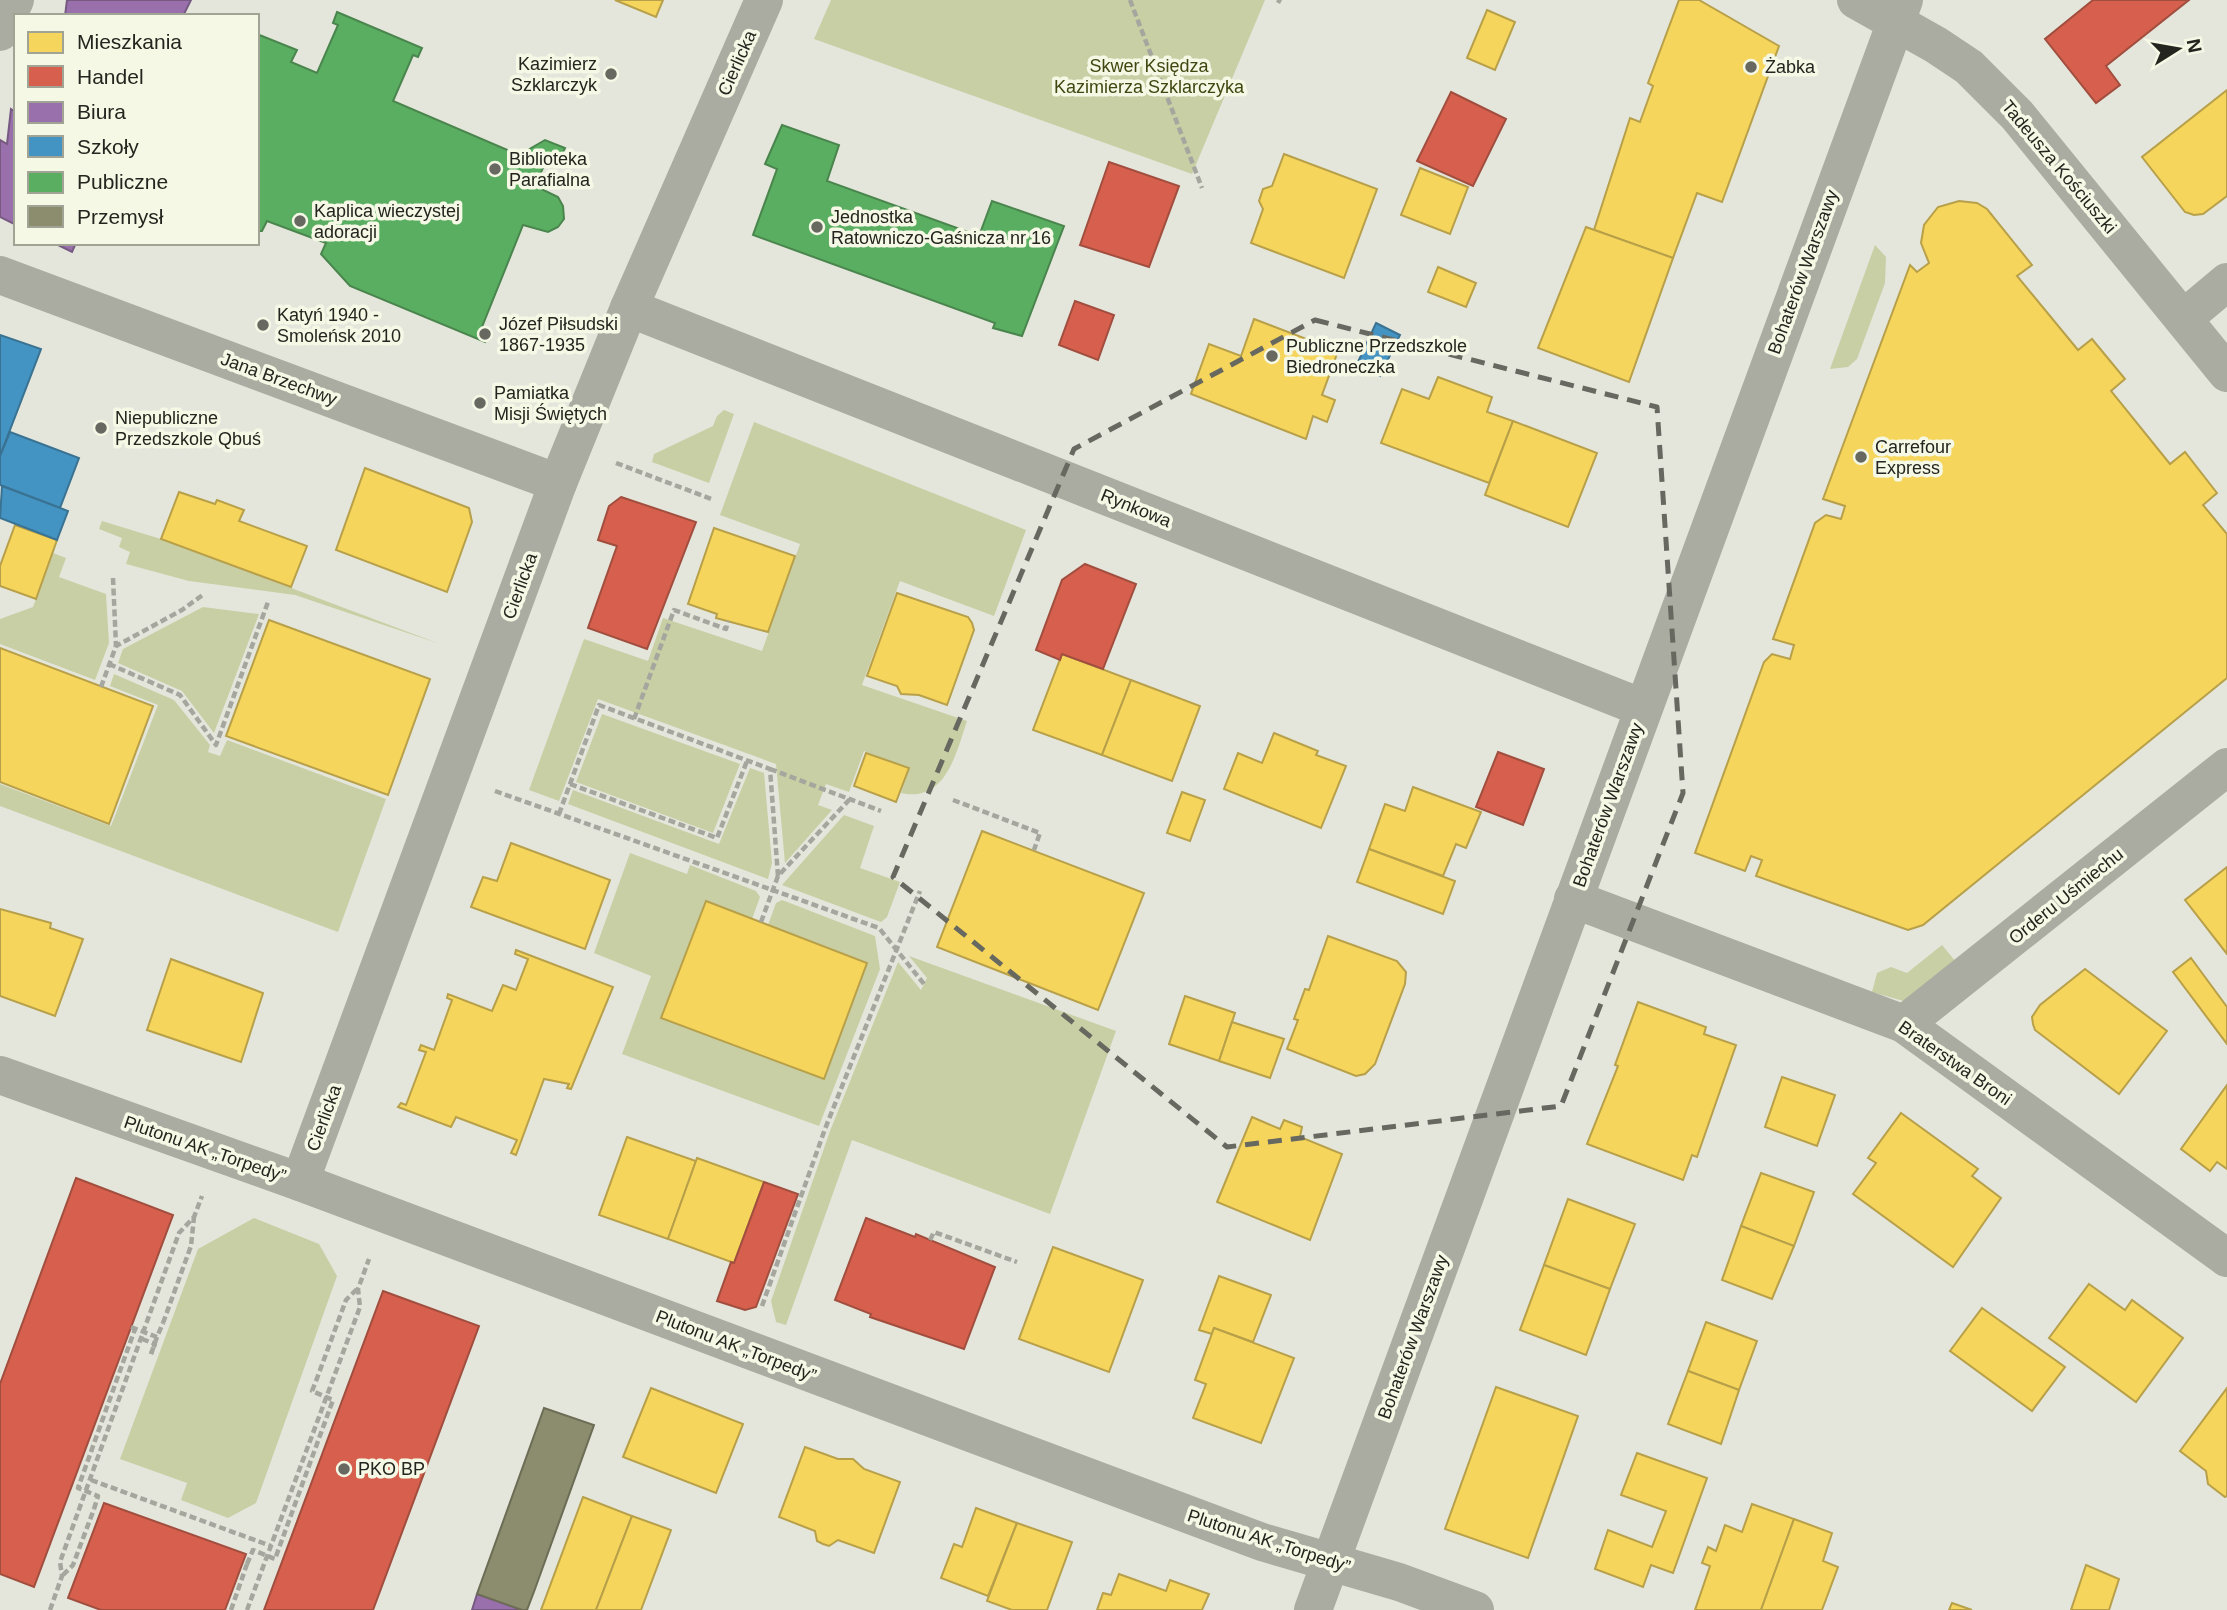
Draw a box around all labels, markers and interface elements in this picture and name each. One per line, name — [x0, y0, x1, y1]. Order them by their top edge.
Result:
legend — [14, 14, 259, 245]
north arrow — [2143, 14, 2213, 84]
street label: Cierlicka — [714, 27, 761, 99]
text: Mieszkania — [77, 30, 182, 53]
text: N — [2183, 37, 2206, 55]
place label: Kazimierz Szklarczyk — [511, 54, 598, 95]
park label: Skwer Księdza Kazimierza Szklarczyka — [1054, 56, 1245, 97]
place label: Żabka — [1765, 57, 1816, 77]
marker: Żabka — [1743, 59, 1759, 75]
text: Handel — [77, 65, 144, 88]
marker: Kazimierz Szklarczyk — [603, 66, 619, 82]
street label: Tadeusza Kościuszki — [1998, 97, 2120, 237]
text: Biura — [77, 100, 126, 123]
text: Szkoły — [77, 135, 139, 158]
place label: Biblioteka Parafialna — [509, 149, 591, 190]
marker: Biblioteka Parafialna — [487, 161, 503, 177]
text: Publiczne — [77, 170, 168, 193]
street label: Bohaterów Warszawy — [1764, 187, 1842, 357]
place label: Kaplica wieczystej adoracji — [314, 201, 460, 242]
text: Przemysł — [77, 205, 164, 228]
place label: Jednostka Ratowniczo-Gaśnicza nr 16 — [831, 207, 1051, 248]
marker: Kaplica wieczystej adoracji — [292, 213, 308, 229]
marker: Jednostka Ratowniczo-Gaśnicza nr 16 — [809, 219, 825, 235]
place label: Katyń 1940 - Smoleńsk 2010 — [277, 305, 401, 346]
place label: Józef Piłsudski 1867-1935 — [499, 314, 618, 355]
marker: Katyń 1940 - Smoleńsk 2010 — [255, 317, 271, 333]
marker: Józef Piłsudski 1867-1935 — [477, 326, 493, 342]
place label: Publiczne Przedszkole Biedroneczka — [1286, 336, 1467, 377]
marker: Publiczne Przedszkole Biedroneczka — [1264, 348, 1280, 364]
street label: Jana Brzechwy — [218, 349, 340, 409]
place label: Pamiątka Misji Świętych — [494, 383, 607, 424]
marker: Pamiątka Misji Świętych — [472, 395, 488, 411]
place label: Niepubliczne Przedszkole Qbuś — [115, 408, 261, 449]
marker: Niepubliczne Przedszkole Qbuś — [93, 420, 109, 436]
place label: Carrefour Express — [1875, 437, 1951, 478]
marker: Carrefour Express — [1853, 449, 1869, 465]
street label: Rynkowa — [1098, 485, 1175, 532]
street label: Cierlicka — [499, 549, 542, 622]
street label: Bohaterów Warszawy — [1569, 720, 1647, 890]
street label: Orderu Uśmiechu — [2005, 844, 2127, 948]
street label: Braterstwa Broni — [1895, 1017, 2015, 1109]
street label: Cierlicka — [303, 1081, 346, 1154]
street label: Plutonu AK „Torpedy” — [121, 1112, 289, 1186]
street label: Bohaterów Warszawy — [1374, 1252, 1452, 1422]
street label: Plutonu AK „Torpedy” — [653, 1306, 819, 1386]
place label: PKO BP — [358, 1459, 425, 1479]
marker: PKO BP — [336, 1461, 352, 1477]
street label: Plutonu AK „Torpedy” — [1185, 1505, 1353, 1577]

